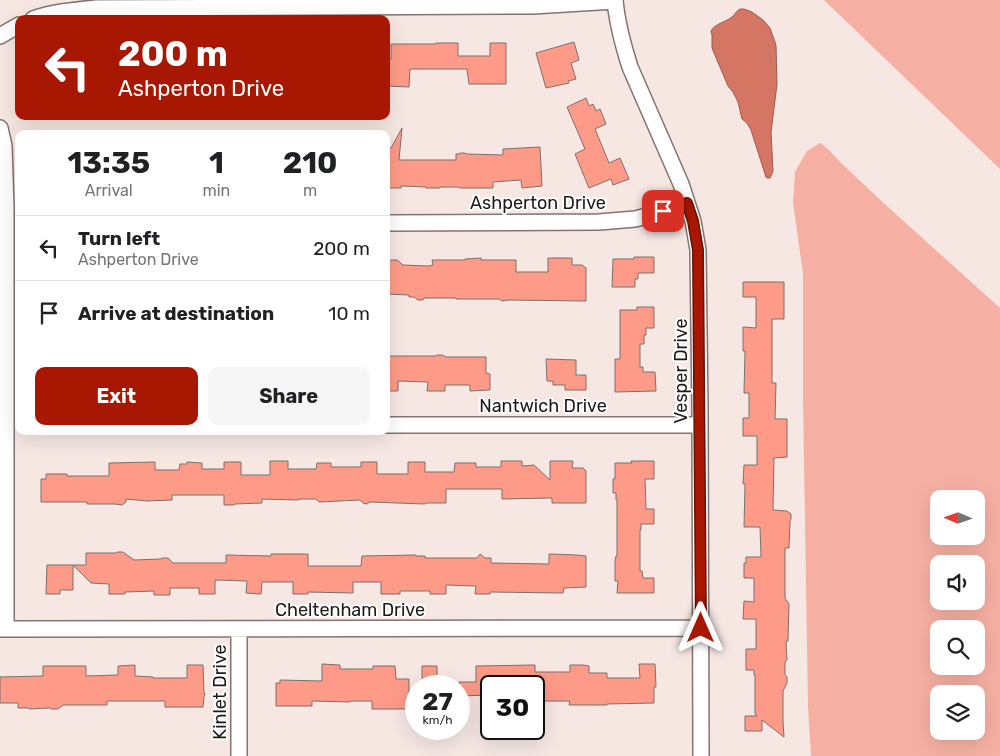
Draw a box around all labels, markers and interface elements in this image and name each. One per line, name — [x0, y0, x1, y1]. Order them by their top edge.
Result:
text: 200 m — [118, 33, 228, 75]
icon: left — [35, 35, 100, 100]
text: Ashperton Drive — [118, 75, 284, 102]
text: 13:35 — [67, 145, 150, 181]
text: 1 — [209, 145, 224, 181]
text: 210 — [283, 145, 338, 181]
text: Arrival — [85, 181, 133, 200]
text: min — [202, 181, 230, 200]
text: m — [303, 181, 317, 200]
pin — [642, 190, 684, 232]
street label: Ashperton Drive — [470, 192, 606, 214]
icon: arrive — [649, 197, 677, 225]
text: Turn left — [78, 227, 160, 250]
icon: left — [35, 234, 63, 262]
text: 200 m — [313, 237, 370, 260]
text: Ashperton Drive — [78, 250, 199, 269]
icon: arrive — [35, 299, 63, 327]
text: Arrive at destination — [78, 302, 274, 325]
text: 10 m — [328, 302, 370, 325]
street label: Vesper Drive — [670, 318, 692, 424]
button: Exit — [35, 367, 198, 425]
button: Share — [208, 367, 370, 425]
street label: Nantwich Drive — [479, 395, 607, 417]
north arrow — [930, 490, 985, 545]
map controls — [930, 490, 985, 740]
button: sound — [930, 555, 985, 610]
street label: Cheltenham Drive — [275, 599, 425, 621]
position arrow — [674, 601, 726, 653]
button: search — [930, 620, 985, 675]
street label: Kinlet Drive — [209, 644, 231, 740]
speed limit sign: 30 — [480, 675, 545, 740]
button: layers — [930, 685, 985, 740]
text: 27 — [422, 687, 453, 716]
text: km/h — [423, 713, 452, 727]

